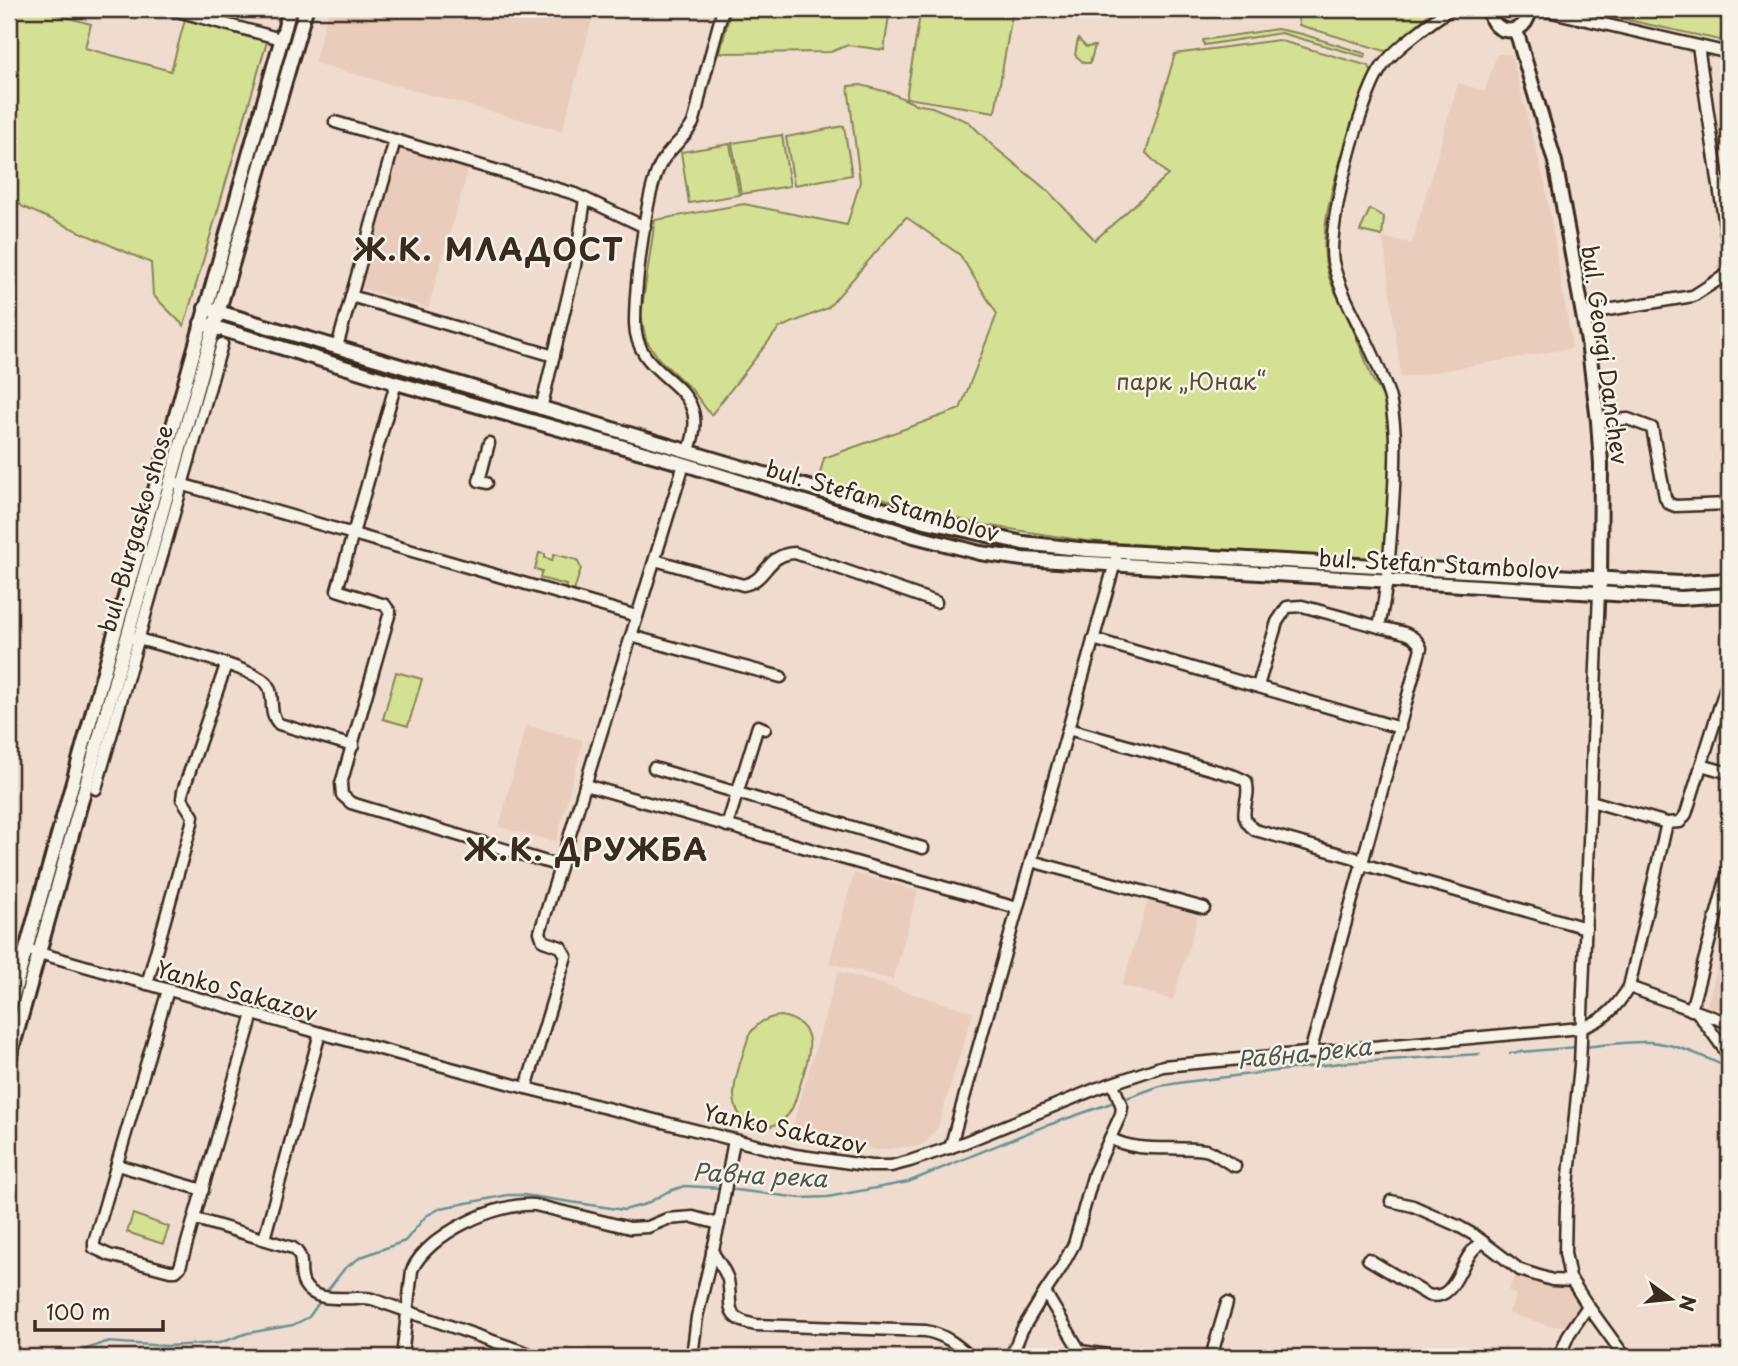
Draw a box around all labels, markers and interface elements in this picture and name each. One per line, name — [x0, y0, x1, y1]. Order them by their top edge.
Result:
district label: Ж.К. МЛАДОСТ — [353, 226, 624, 271]
street label: bul. Georgi Danchev — [1573, 243, 1639, 467]
park label: парк „Юнак“ — [1116, 363, 1266, 398]
street label: bul. Burgasko shose — [89, 420, 181, 636]
street label: bul. Stefan Stambolov — [763, 450, 1004, 550]
street label: bul. Stefan Stambolov — [1318, 539, 1560, 587]
district label: Ж.К. ДРУЖБА — [464, 826, 709, 871]
street label: Yanko Sakazov — [152, 950, 322, 1030]
water label: Равна река — [1235, 1027, 1374, 1077]
street label: Yanko Sakazov — [700, 1094, 870, 1162]
water label: Равна река — [692, 1152, 829, 1196]
north arrow — [1636, 1264, 1706, 1334]
scale bar — [35, 1289, 163, 1333]
text: N — [1673, 1293, 1704, 1315]
text: 100 m — [46, 1295, 110, 1327]

